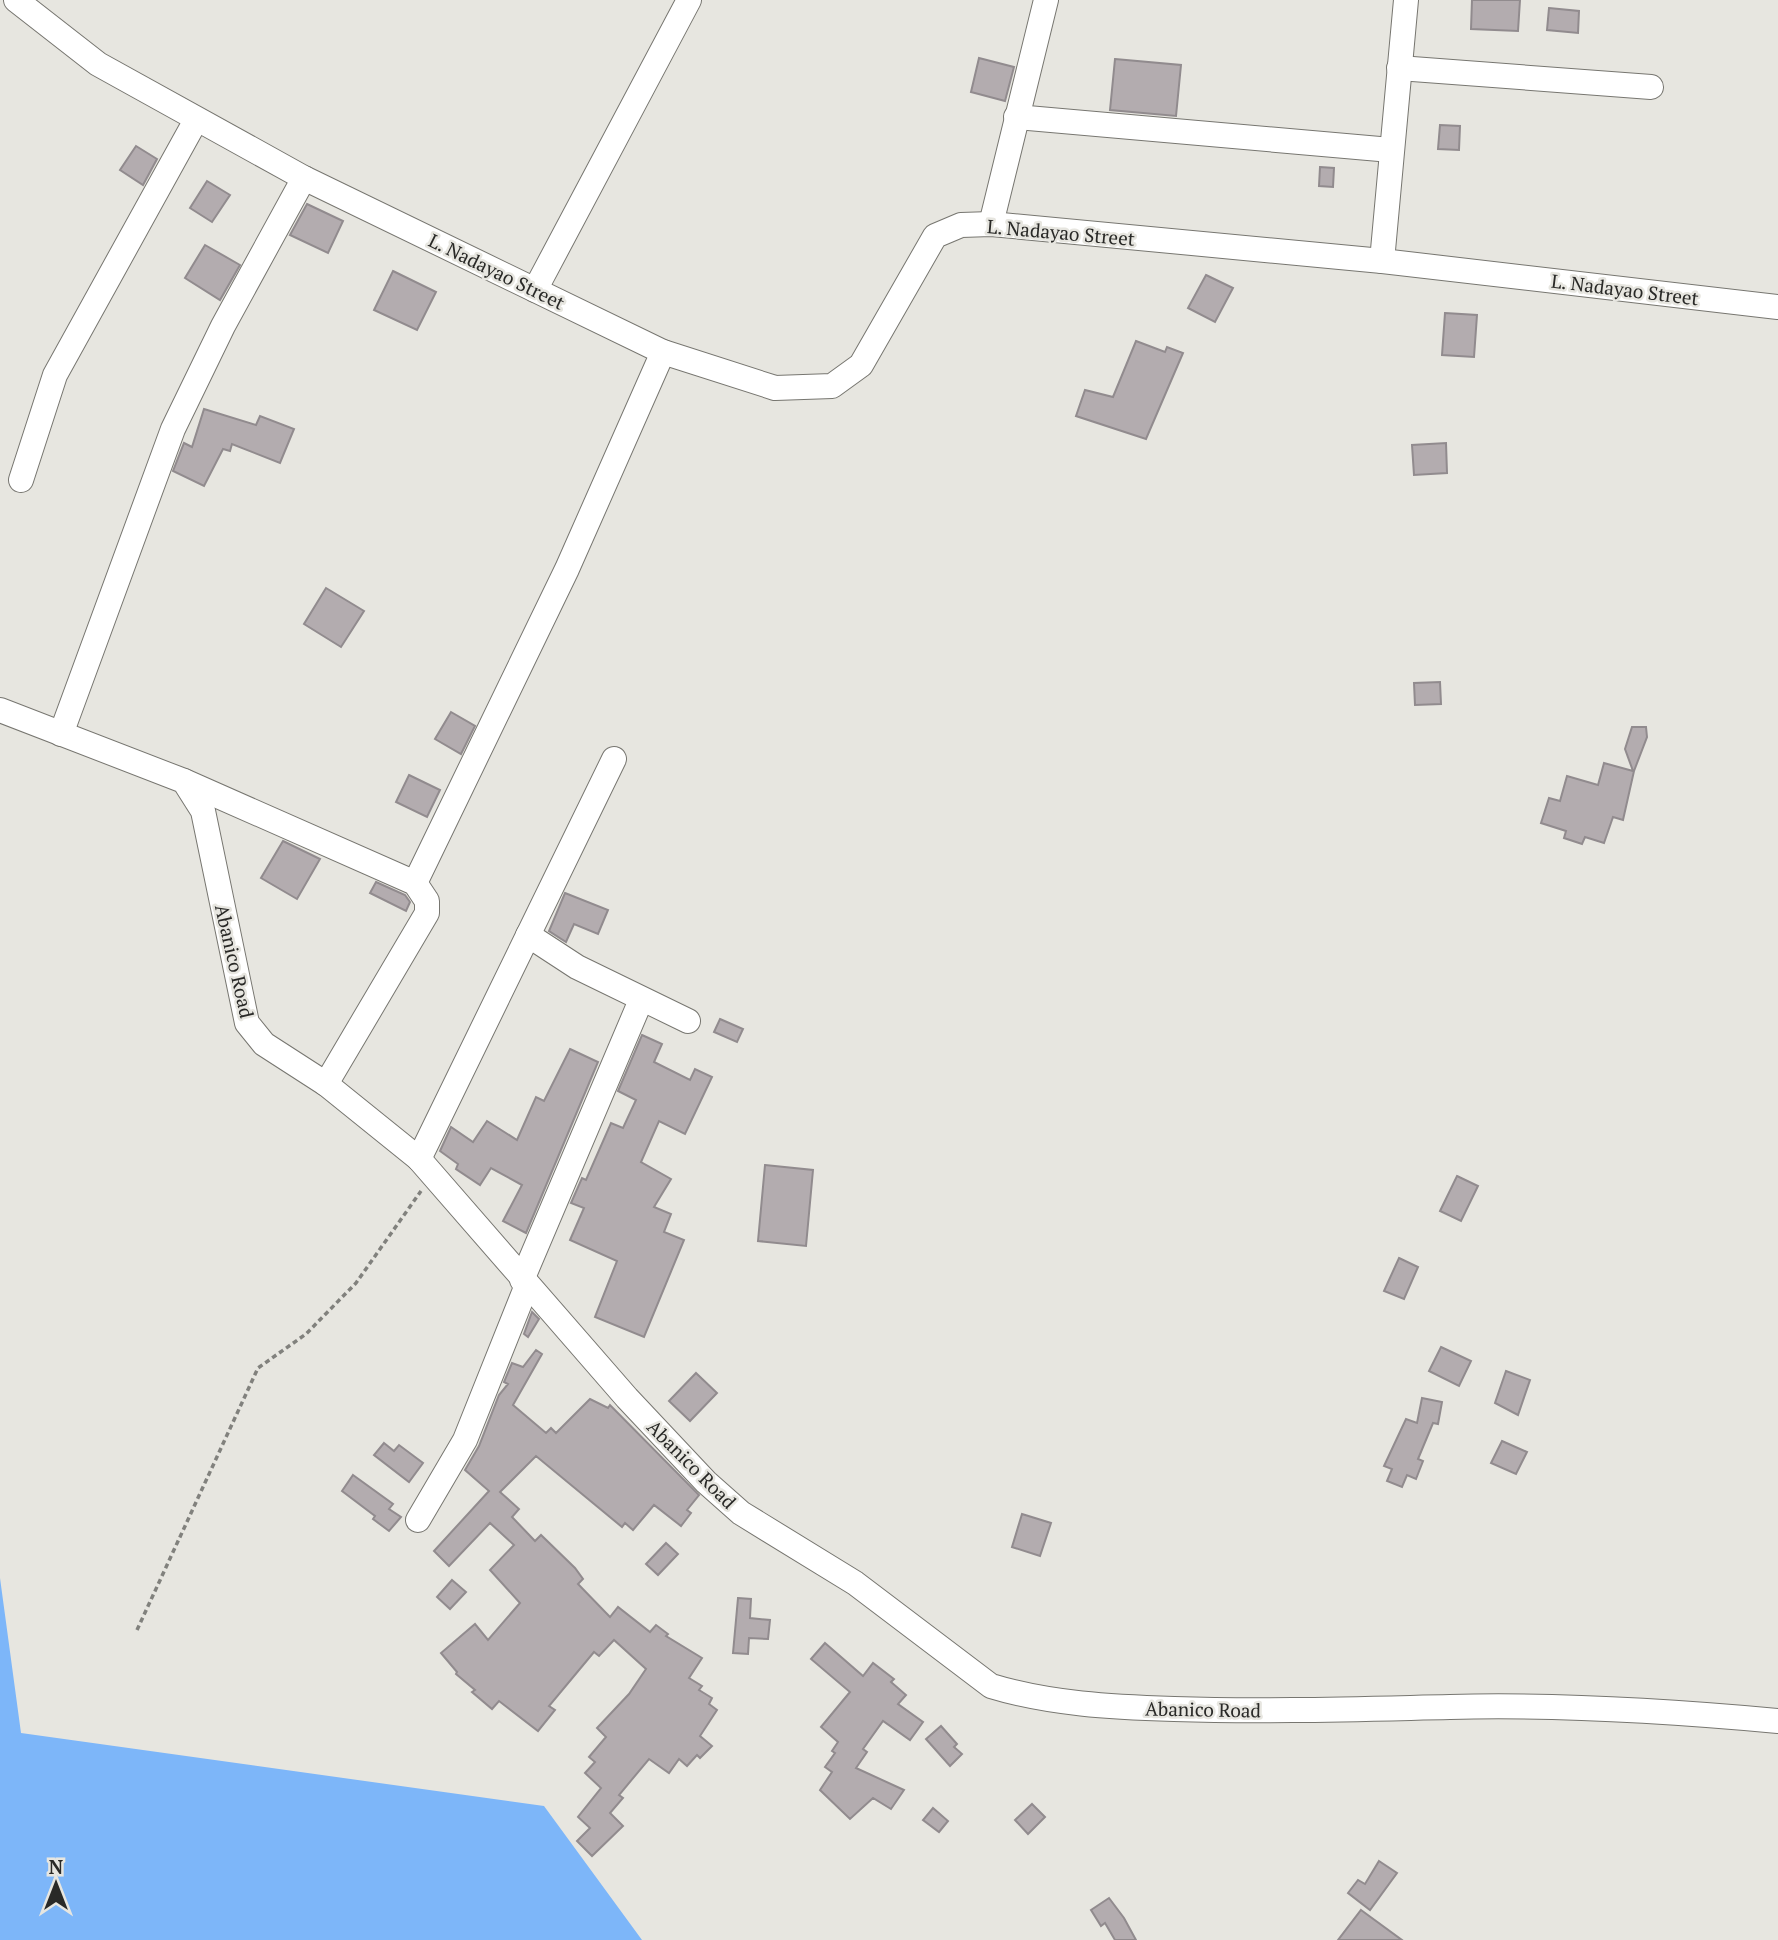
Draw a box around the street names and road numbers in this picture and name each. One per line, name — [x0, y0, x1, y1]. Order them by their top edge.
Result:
street label: L. Nadayao Street — [986, 213, 1136, 251]
street label: L. Nadayao Street — [425, 227, 569, 315]
street label: L. Nadayao Street — [1550, 268, 1700, 310]
street label: Abanico Road — [210, 902, 260, 1021]
street label: Abanico Road — [642, 1414, 742, 1514]
street label: Abanico Road — [1145, 1695, 1262, 1723]

